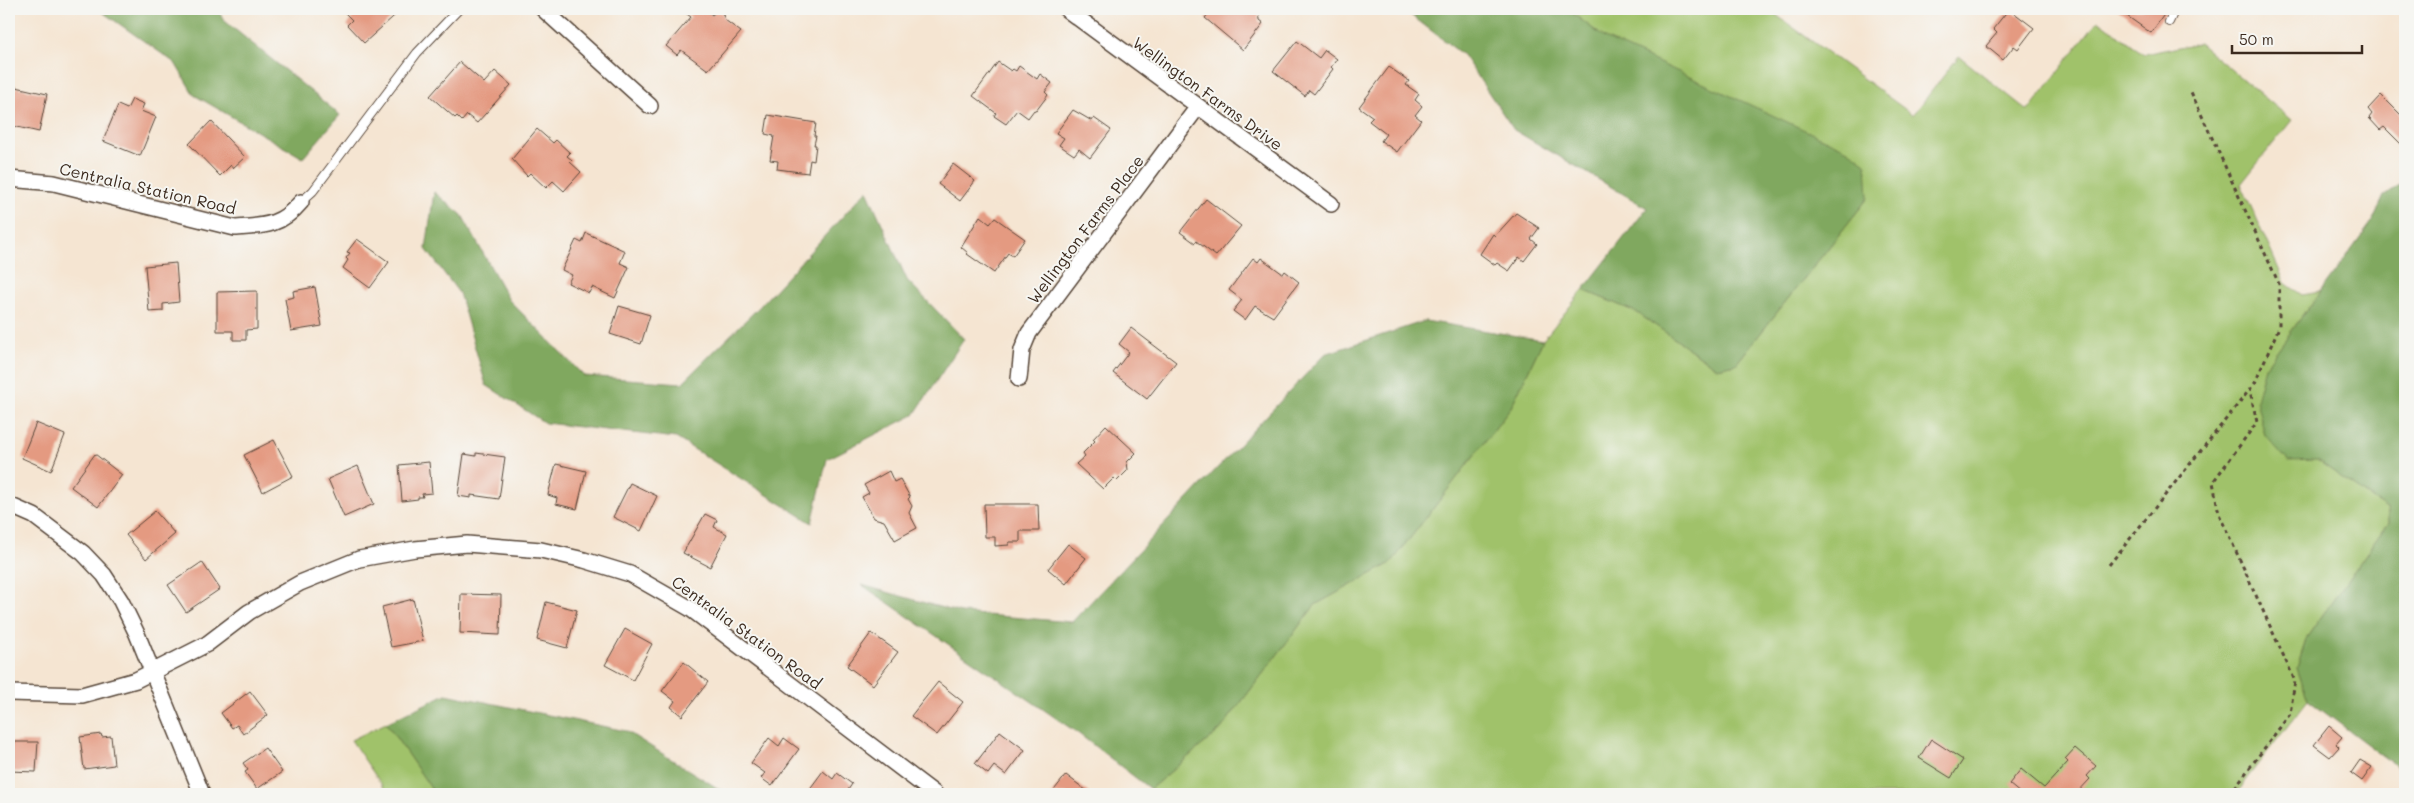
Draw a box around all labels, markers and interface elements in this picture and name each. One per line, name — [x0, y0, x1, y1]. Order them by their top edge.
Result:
scale bar — [2232, 22, 2362, 54]
text: 50 m — [2239, 29, 2274, 49]
street label: Wellington Farms Drive — [1129, 31, 1287, 155]
street label: Wellington Farms Place — [1022, 150, 1148, 308]
street label: Centralia Station Road — [58, 157, 238, 219]
street label: Centralia Station Road — [668, 570, 826, 694]

